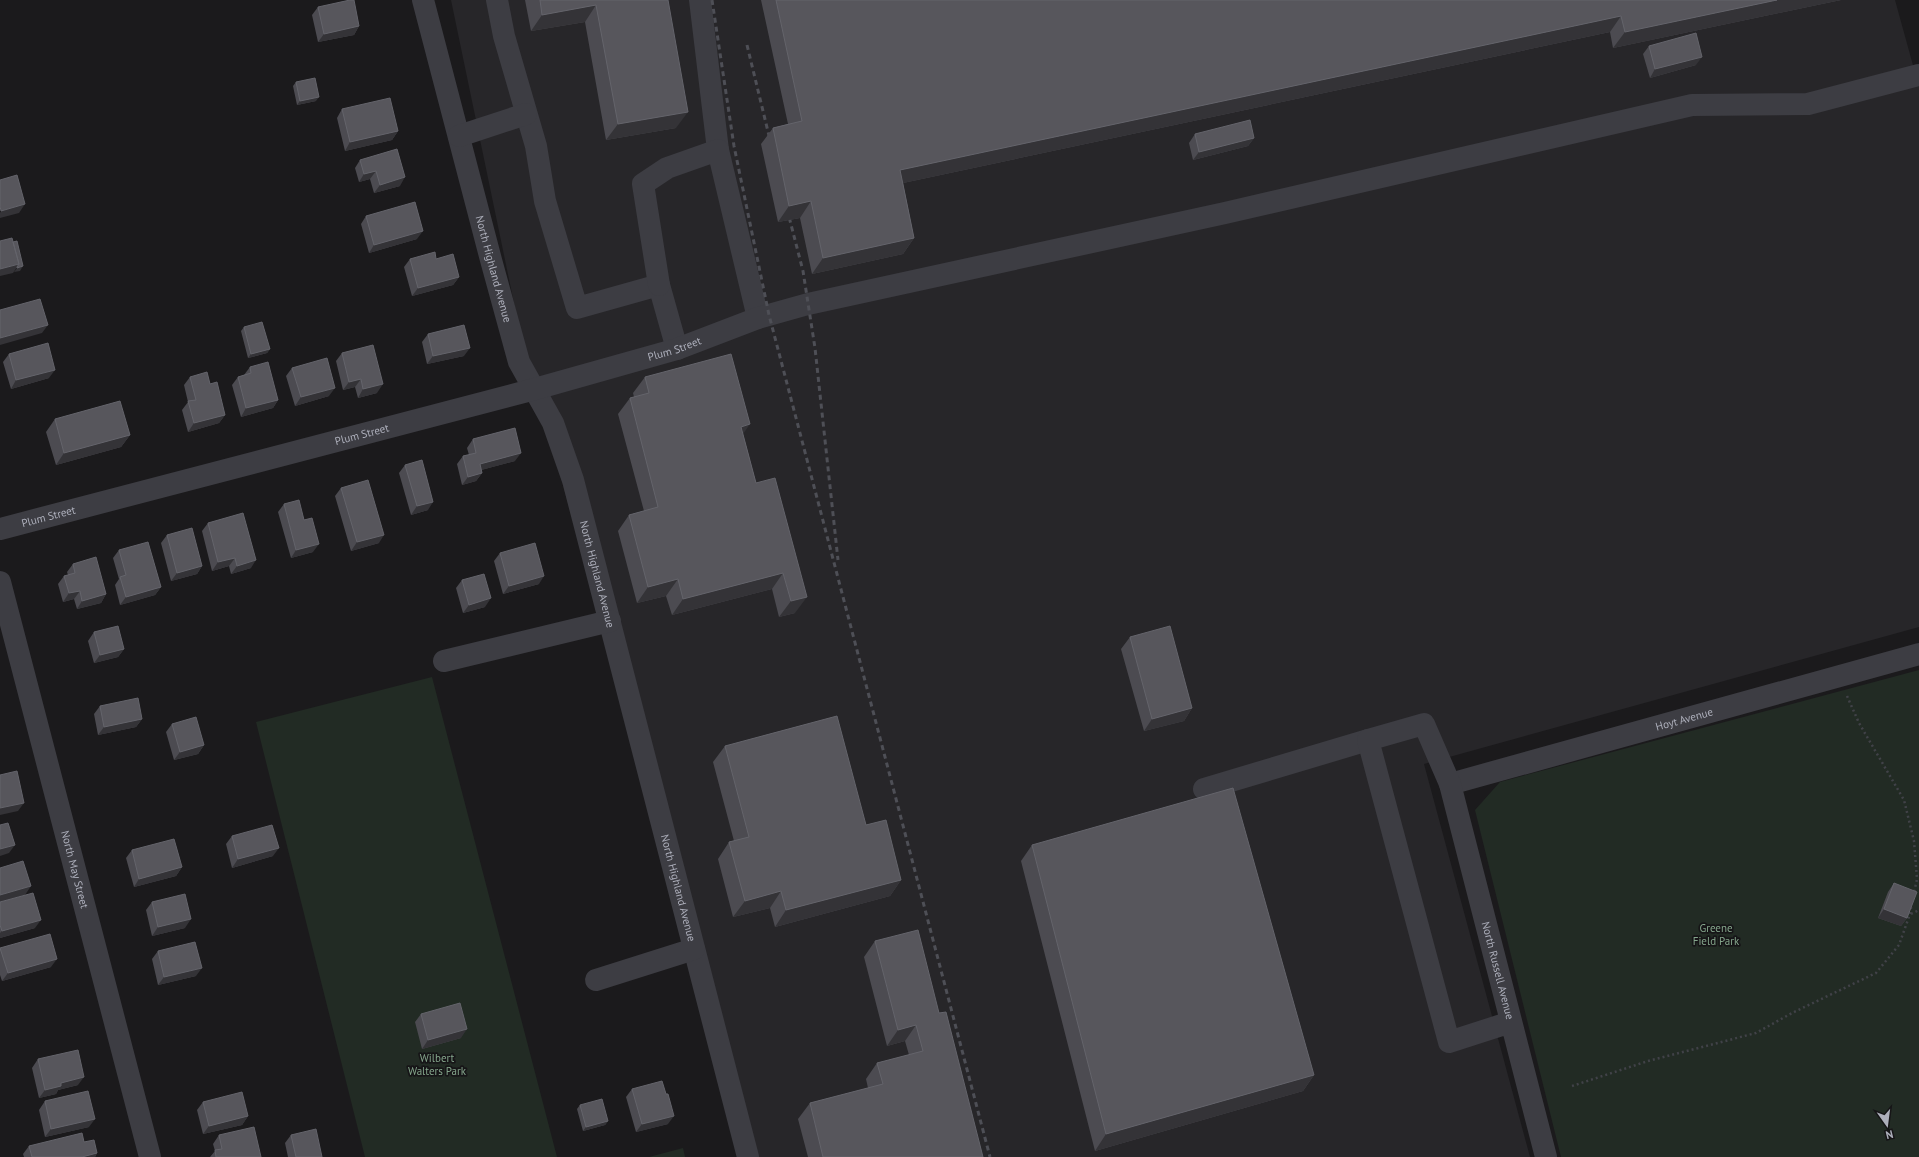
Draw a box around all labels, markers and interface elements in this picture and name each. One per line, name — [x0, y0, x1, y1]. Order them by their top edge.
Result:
street label: North Highland Avenue — [473, 214, 515, 324]
street label: Plum Street — [646, 333, 703, 364]
street label: Plum Street — [333, 420, 391, 448]
street label: Plum Street — [20, 503, 77, 530]
street label: North Highland Avenue — [577, 519, 618, 630]
street label: Hoyt Avenue — [1654, 704, 1715, 734]
street label: North May Street — [58, 829, 92, 910]
street label: North Highland Avenue — [658, 833, 699, 943]
street label: North Russell Avenue — [1479, 920, 1517, 1021]
park label: Greene Field Park — [1693, 921, 1740, 948]
park label: Wilbert Walters Park — [408, 1051, 467, 1078]
north arrow — [1867, 1105, 1907, 1145]
text: N — [1884, 1127, 1895, 1142]

